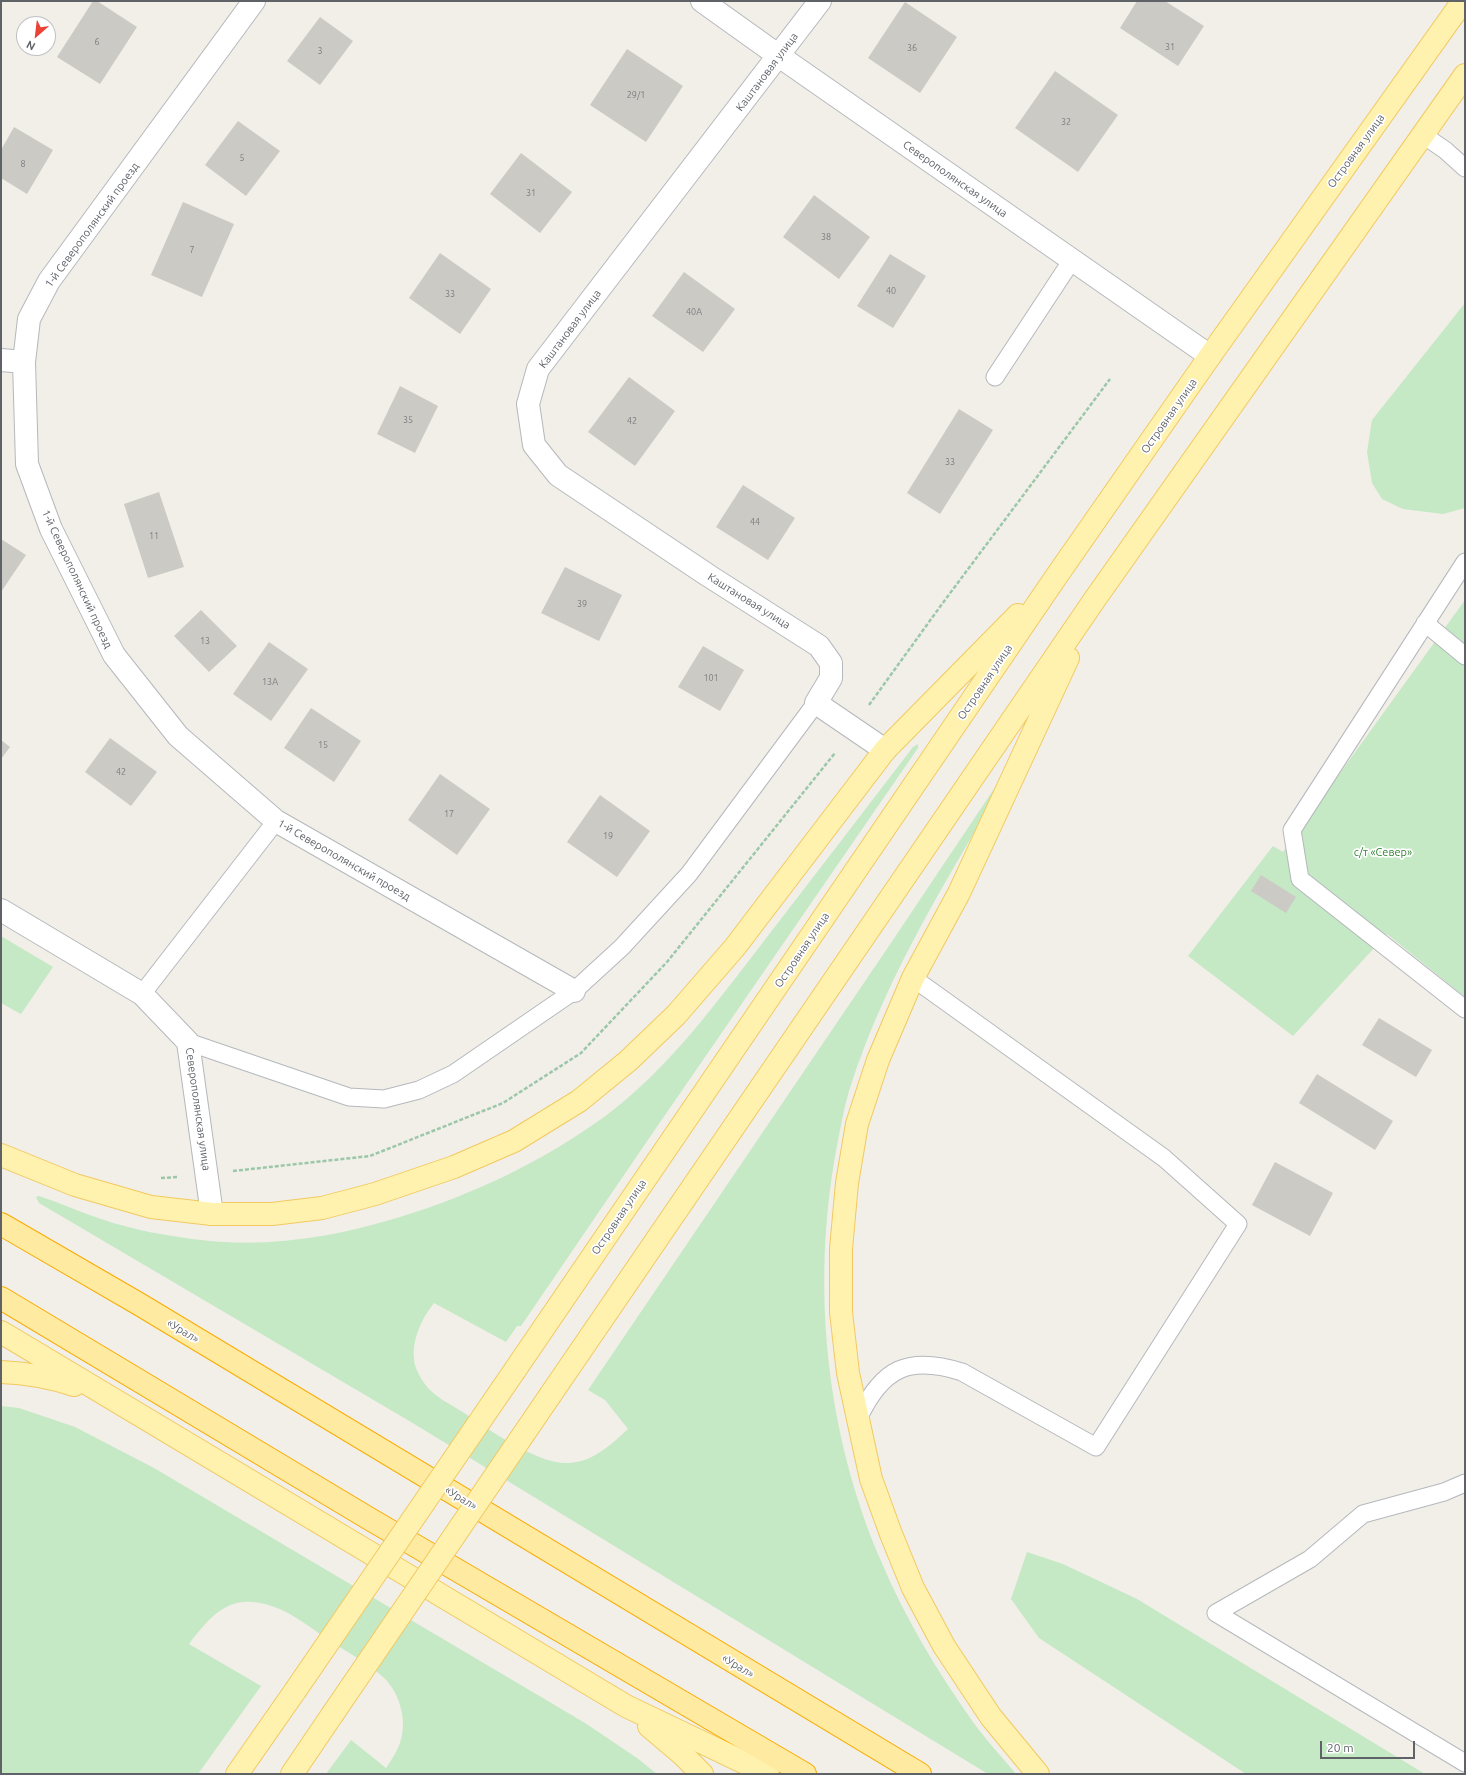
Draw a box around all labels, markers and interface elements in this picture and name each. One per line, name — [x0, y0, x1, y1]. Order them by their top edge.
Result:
north arrow — [16, 16, 56, 56]
street label: Каштановая улица — [733, 30, 801, 114]
house number: 6 — [94, 37, 100, 47]
text: N — [24, 38, 37, 53]
house number: 31 — [1165, 42, 1175, 52]
house number: 36 — [907, 43, 917, 53]
house number: 3 — [317, 46, 323, 56]
house number: 29/1 — [627, 90, 645, 100]
street label: Островная улица — [1325, 111, 1387, 191]
house number: 32 — [1061, 117, 1071, 127]
street label: Северополянская улица — [900, 138, 1010, 220]
house number: 5 — [239, 153, 245, 163]
house number: 8 — [20, 159, 26, 169]
street label: 1-й Северополянский проезд — [42, 160, 142, 290]
house number: 31 — [526, 188, 536, 198]
house number: 38 — [821, 232, 831, 242]
house number: 7 — [189, 245, 195, 255]
house number: 40 — [886, 286, 896, 296]
street label: Каштановая улица — [536, 287, 604, 371]
house number: 33 — [445, 289, 455, 299]
house number: 40А — [686, 307, 702, 317]
street label: Островная улица — [1138, 376, 1200, 456]
house number: 35 — [403, 415, 413, 425]
house number: 42 — [627, 416, 637, 426]
house number: 33 — [945, 457, 955, 467]
street label: 1-й Северополянский проезд — [39, 508, 115, 650]
house number: 44 — [750, 517, 760, 527]
house number: 11 — [149, 531, 159, 541]
street label: Каштановая улица — [705, 570, 793, 632]
house number: 39 — [577, 599, 587, 609]
house number: 13 — [200, 636, 210, 646]
street label: Островная улица — [955, 642, 1015, 722]
house number: 101 — [703, 673, 719, 683]
house number: 13А — [262, 677, 278, 687]
house number: 15 — [318, 740, 328, 750]
house number: 42 — [116, 767, 126, 777]
house number: 17 — [444, 809, 454, 819]
street label: 1-й Северополянский проезд — [275, 817, 413, 903]
house number: 19 — [603, 831, 613, 841]
park label: с/т «Север» — [1354, 845, 1412, 859]
street label: Островная улица — [772, 910, 832, 990]
street label: Северополянская улица — [183, 1047, 213, 1171]
street label: Островная улица — [589, 1177, 649, 1257]
street label: «Урал» — [165, 1316, 201, 1346]
street label: «Урал» — [443, 1483, 479, 1513]
street label: «Урал» — [720, 1651, 756, 1681]
scale bar — [1322, 1733, 1417, 1759]
text: 20 m — [1327, 1741, 1354, 1754]

